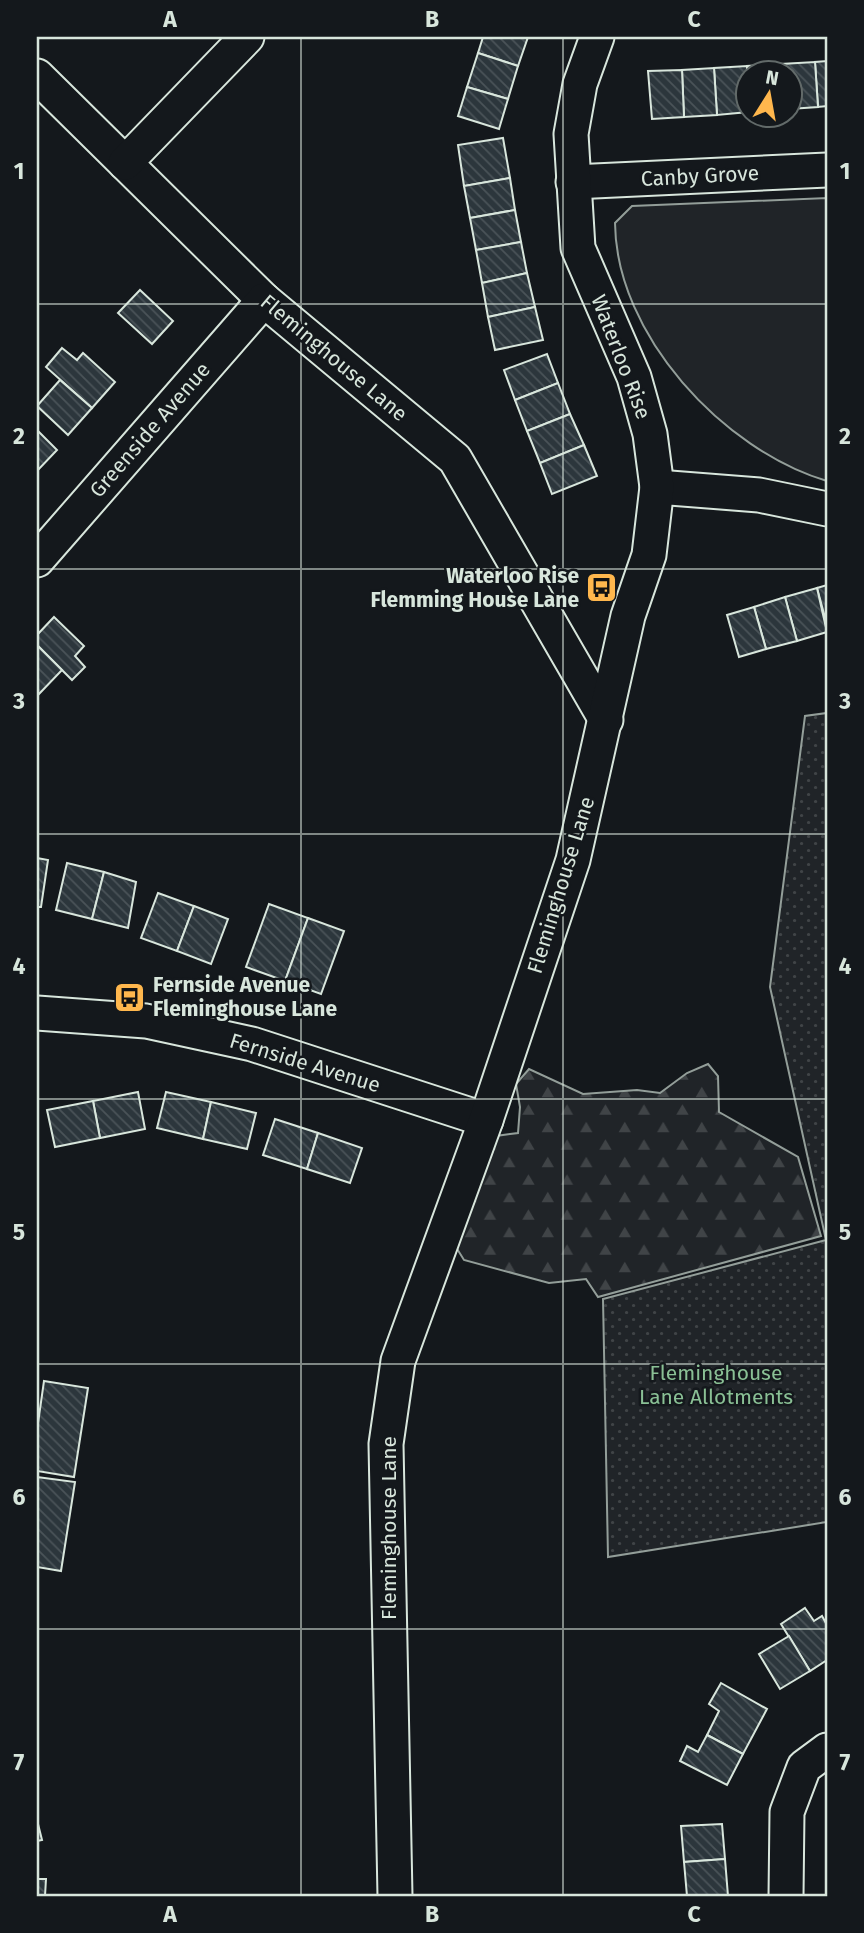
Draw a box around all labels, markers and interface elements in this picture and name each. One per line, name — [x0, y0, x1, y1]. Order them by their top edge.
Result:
text: A — [162, 5, 177, 33]
text: B — [425, 5, 439, 33]
text: C — [687, 5, 701, 33]
north arrow — [734, 60, 804, 130]
text: N — [764, 65, 781, 90]
text: 1 — [14, 157, 24, 185]
text: 1 — [840, 157, 850, 185]
street label: Canby Grove — [640, 160, 760, 192]
street label: Fleminghouse Lane — [255, 289, 413, 427]
street label: Waterloo Rise — [585, 291, 657, 423]
street label: Greenside Avenue — [84, 357, 216, 503]
text: 2 — [13, 422, 25, 450]
text: 2 — [839, 422, 851, 450]
place label: Waterloo Rise Flemming House Lane — [370, 563, 579, 613]
bus stop icon: Waterloo Rise Flemming House Lane — [585, 571, 619, 605]
text: 3 — [12, 687, 25, 715]
text: 3 — [838, 687, 851, 715]
street label: Fleminghouse Lane — [522, 793, 600, 977]
text: 4 — [13, 952, 26, 980]
text: 4 — [839, 952, 852, 980]
place label: Fernside Avenue Fleminghouse Lane — [153, 972, 337, 1022]
bus stop icon: Fernside Avenue Fleminghouse Lane — [113, 980, 147, 1014]
street label: Fernside Avenue — [226, 1028, 384, 1098]
text: 5 — [13, 1218, 25, 1246]
text: 5 — [839, 1218, 851, 1246]
park label: Fleminghouse Lane Allotments — [639, 1360, 793, 1410]
street label: Fleminghouse Lane — [376, 1436, 402, 1620]
text: 6 — [13, 1483, 26, 1511]
text: 6 — [839, 1483, 852, 1511]
text: 7 — [14, 1748, 25, 1776]
text: 7 — [840, 1748, 851, 1776]
text: A — [162, 1900, 177, 1928]
text: B — [425, 1900, 439, 1928]
text: C — [687, 1900, 701, 1928]

